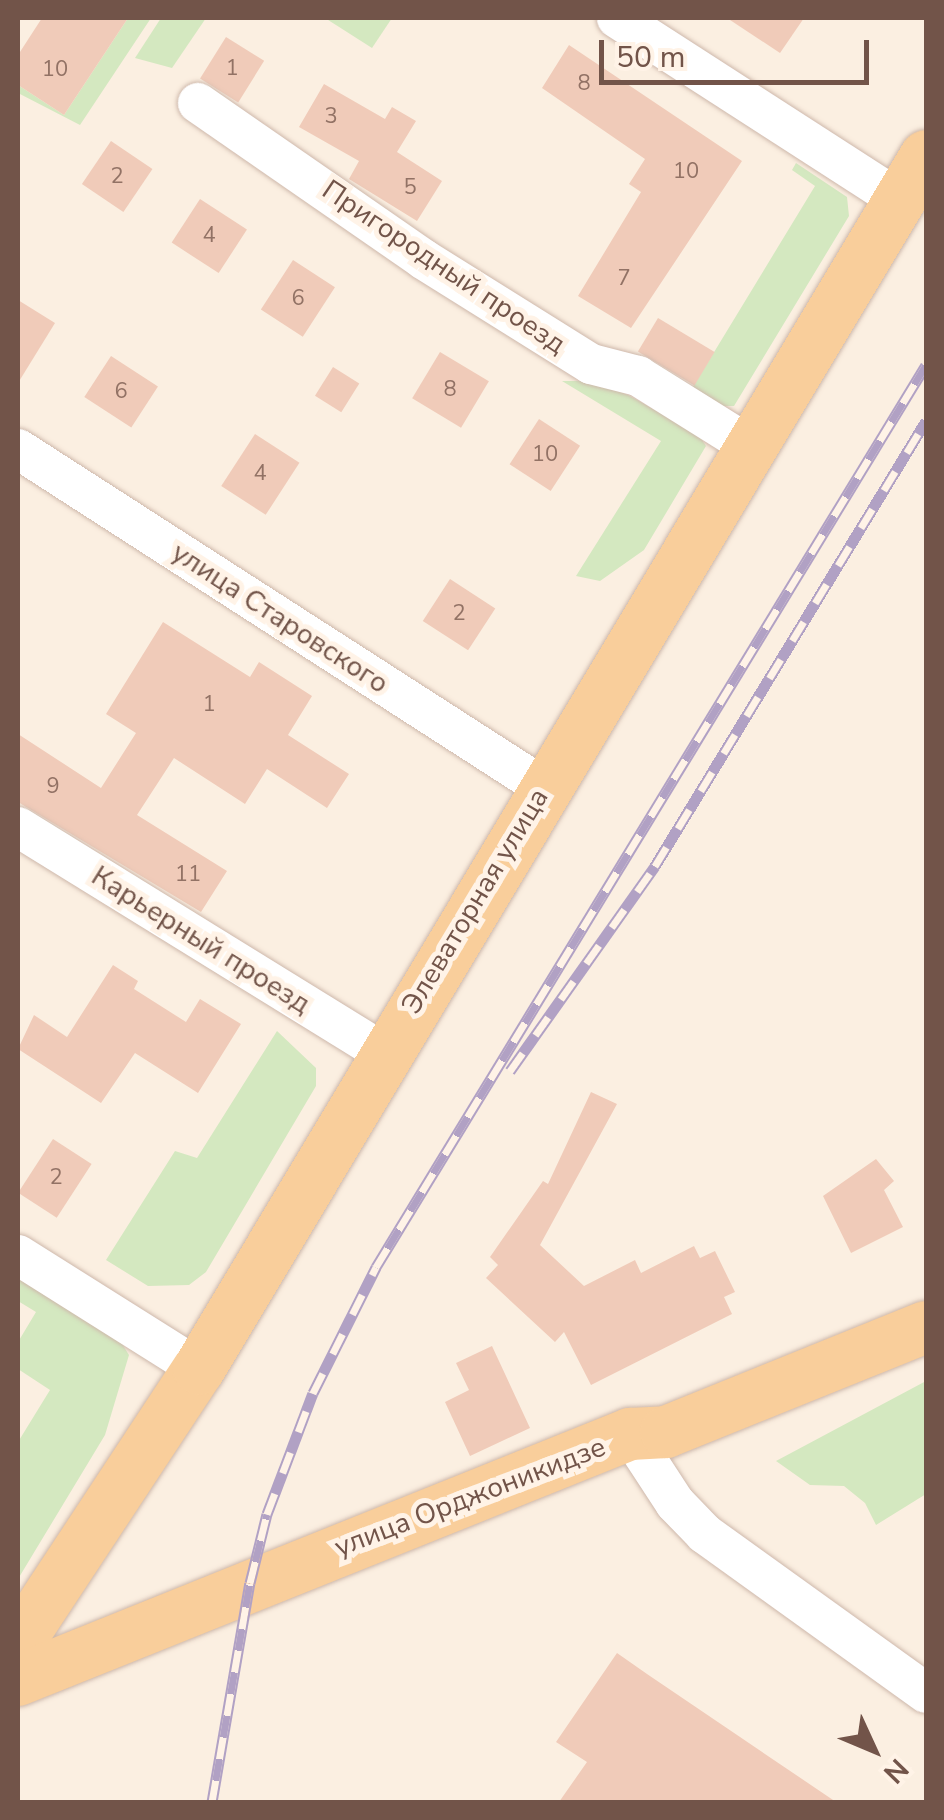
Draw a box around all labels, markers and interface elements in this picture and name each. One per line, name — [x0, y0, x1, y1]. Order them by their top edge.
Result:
scale bar — [604, 20, 874, 82]
text: 50 m — [616, 37, 685, 78]
house number: 1 — [225, 56, 239, 82]
house number: 10 — [42, 57, 68, 83]
house number: 8 — [577, 71, 591, 97]
house number: 3 — [324, 104, 338, 130]
house number: 10 — [673, 159, 699, 185]
house number: 2 — [110, 164, 124, 190]
street label: Пригородный проезд — [316, 173, 572, 361]
house number: 5 — [403, 175, 417, 201]
house number: 4 — [202, 223, 216, 249]
house number: 7 — [617, 266, 631, 292]
house number: 6 — [291, 286, 305, 312]
house number: 8 — [443, 377, 457, 403]
house number: 6 — [114, 379, 128, 405]
house number: 10 — [532, 442, 558, 468]
house number: 4 — [253, 461, 267, 487]
street label: улица Старовского — [165, 535, 395, 701]
house number: 2 — [452, 601, 466, 627]
house number: 1 — [202, 692, 216, 718]
house number: 9 — [46, 774, 60, 800]
street label: Элеваторная улица — [394, 782, 556, 1020]
street label: Карьерный проезд — [85, 859, 317, 1021]
house number: 11 — [175, 862, 201, 888]
house number: 2 — [49, 1165, 63, 1191]
street label: улица Орджоникидзе — [330, 1430, 610, 1564]
north arrow — [824, 1700, 924, 1800]
text: N — [875, 1750, 917, 1792]

